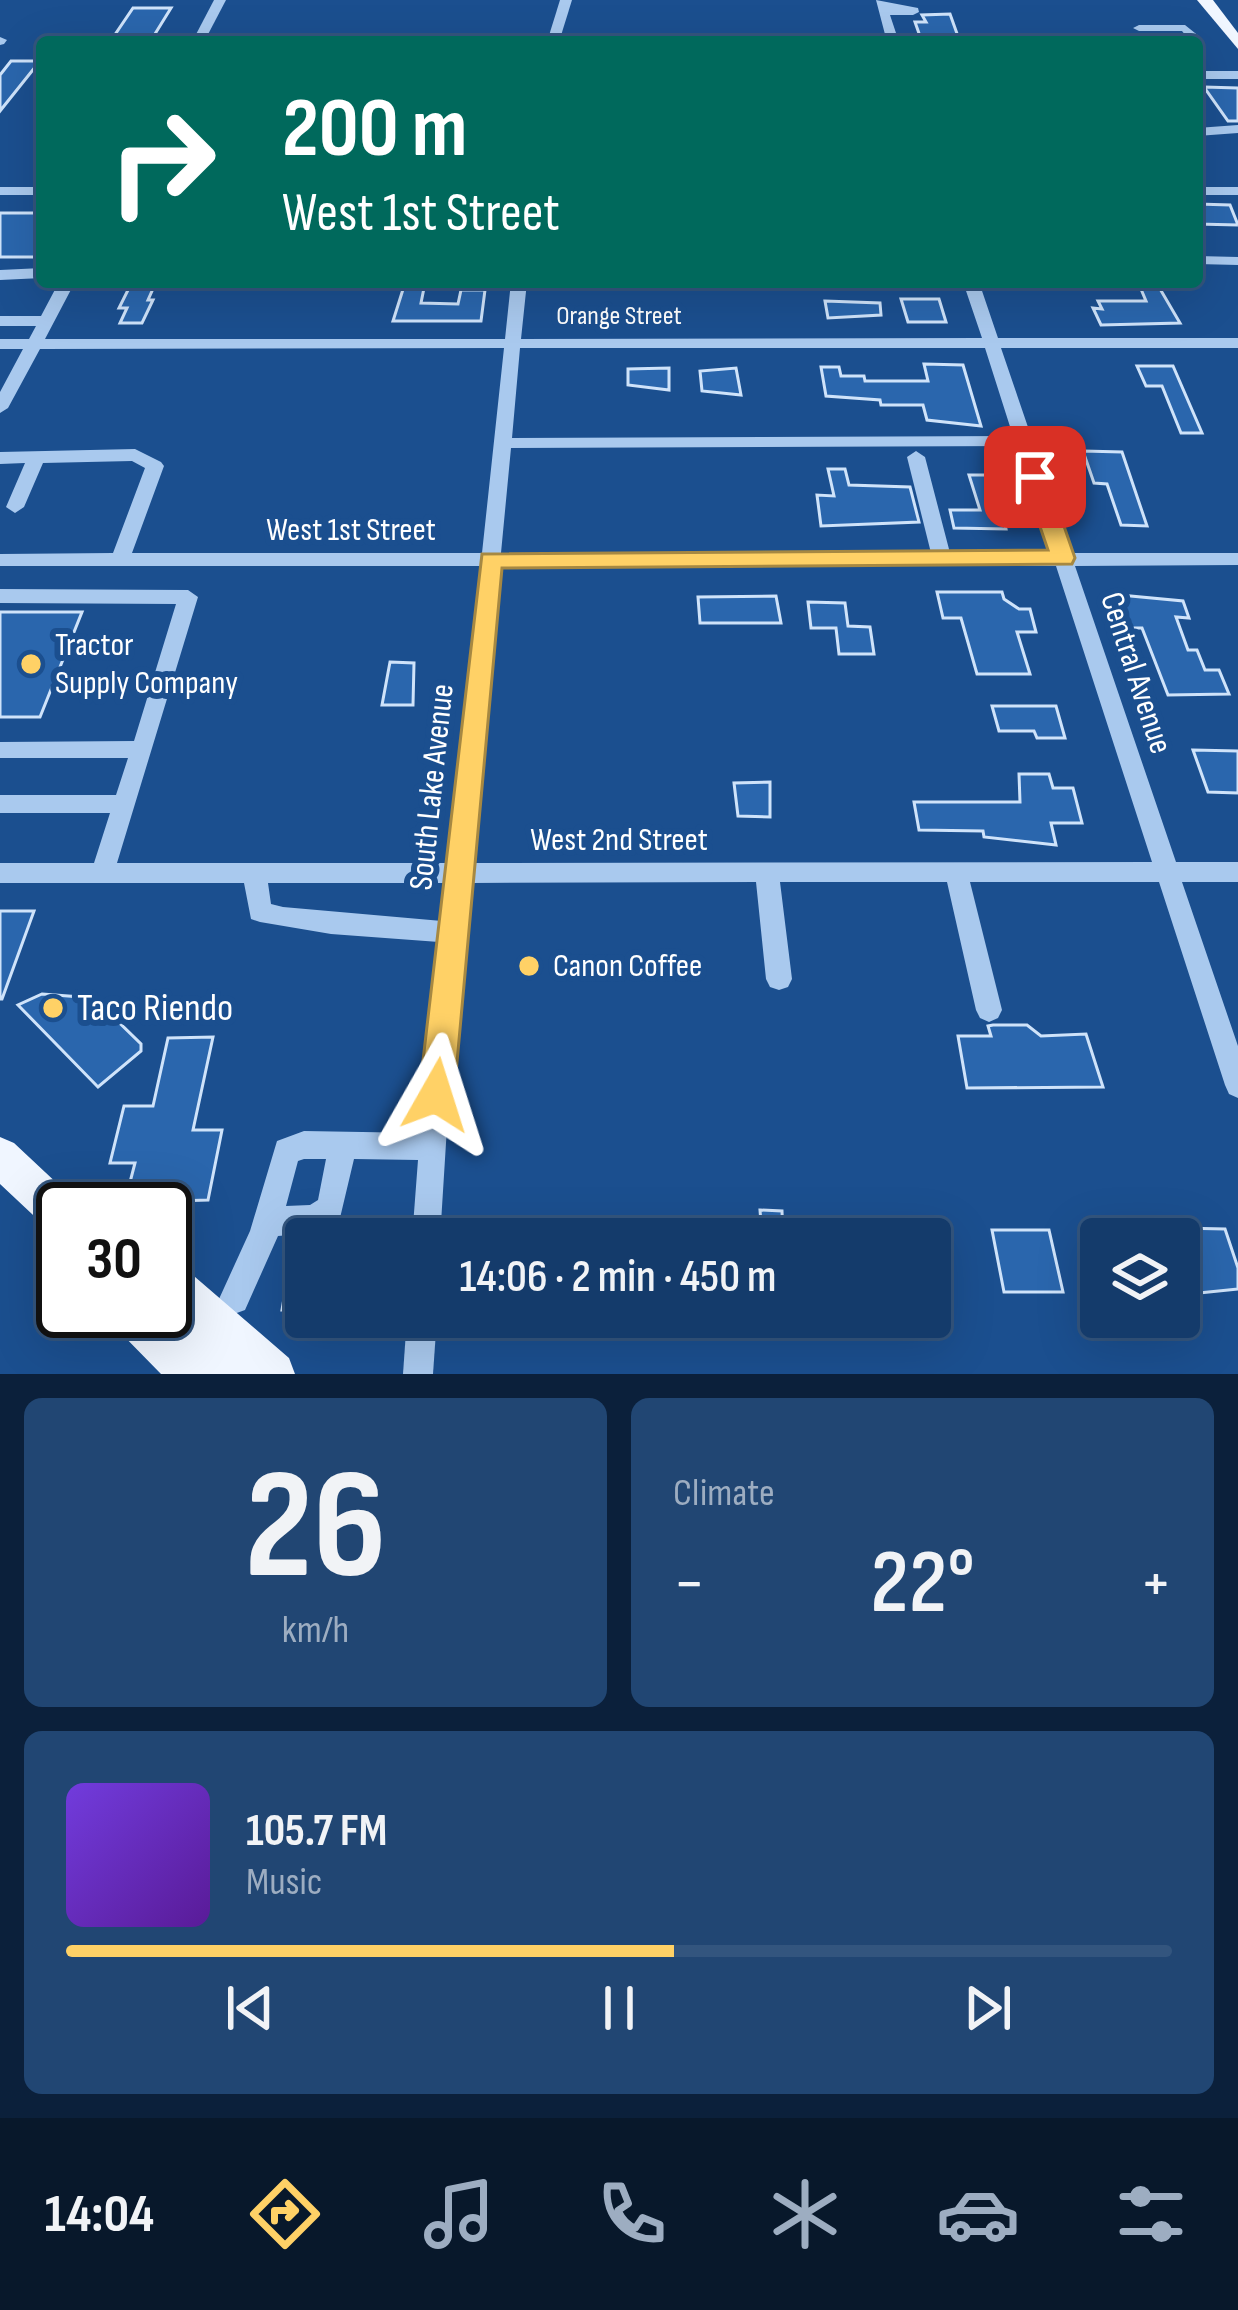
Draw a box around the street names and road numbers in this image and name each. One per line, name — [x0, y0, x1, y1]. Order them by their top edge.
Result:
street label: Orange Street — [556, 300, 682, 332]
street label: West 1st Street — [266, 510, 436, 550]
street label: Central Avenue — [1091, 587, 1181, 759]
street label: South Lake Avenue — [401, 682, 463, 892]
street label: West 2nd Street — [530, 820, 708, 860]

